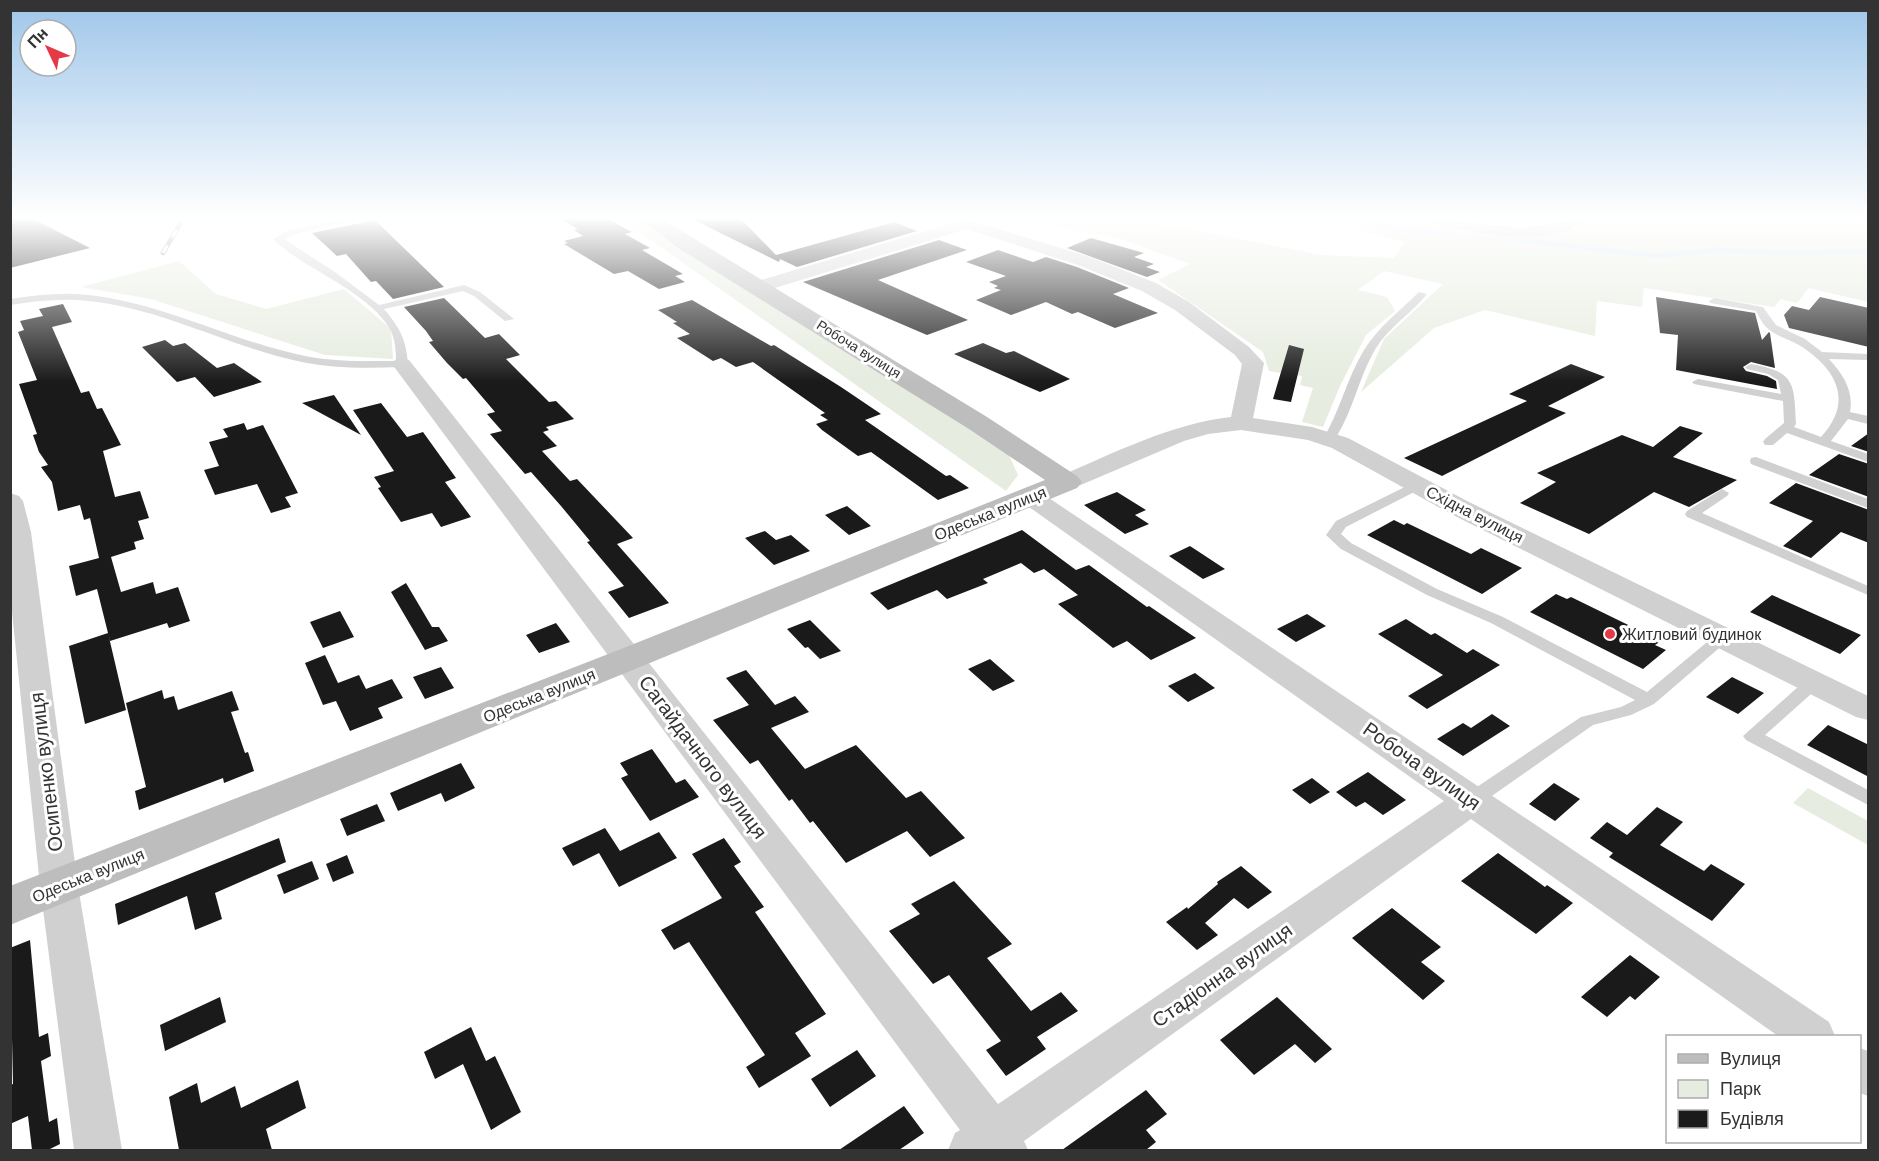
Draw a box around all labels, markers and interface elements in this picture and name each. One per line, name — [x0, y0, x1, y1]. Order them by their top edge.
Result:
north arrow — [18, 18, 78, 78]
text: Пн — [24, 24, 51, 51]
street label: Робоча вулиця — [814, 317, 904, 381]
street label: Одеська вулиця — [932, 483, 1049, 544]
street label: Східна вулиця — [1423, 483, 1526, 546]
place label: Житловий будинок — [1622, 626, 1762, 643]
marker: Житловий будинок — [1603, 627, 1617, 641]
street label: Одеська вулиця — [481, 665, 598, 726]
street label: Сагайдачного вулиця — [635, 671, 771, 843]
street label: Осипенко вулиця — [25, 691, 67, 853]
street label: Робоча вулиця — [1359, 717, 1485, 815]
street label: Одеська вулиця — [30, 845, 147, 906]
street label: Стадіонна вулиця — [1148, 919, 1296, 1031]
legend — [1666, 1035, 1861, 1143]
text: Вулиця — [1720, 1049, 1781, 1069]
text: Парк — [1720, 1079, 1761, 1099]
text: Будівля — [1720, 1109, 1784, 1129]

